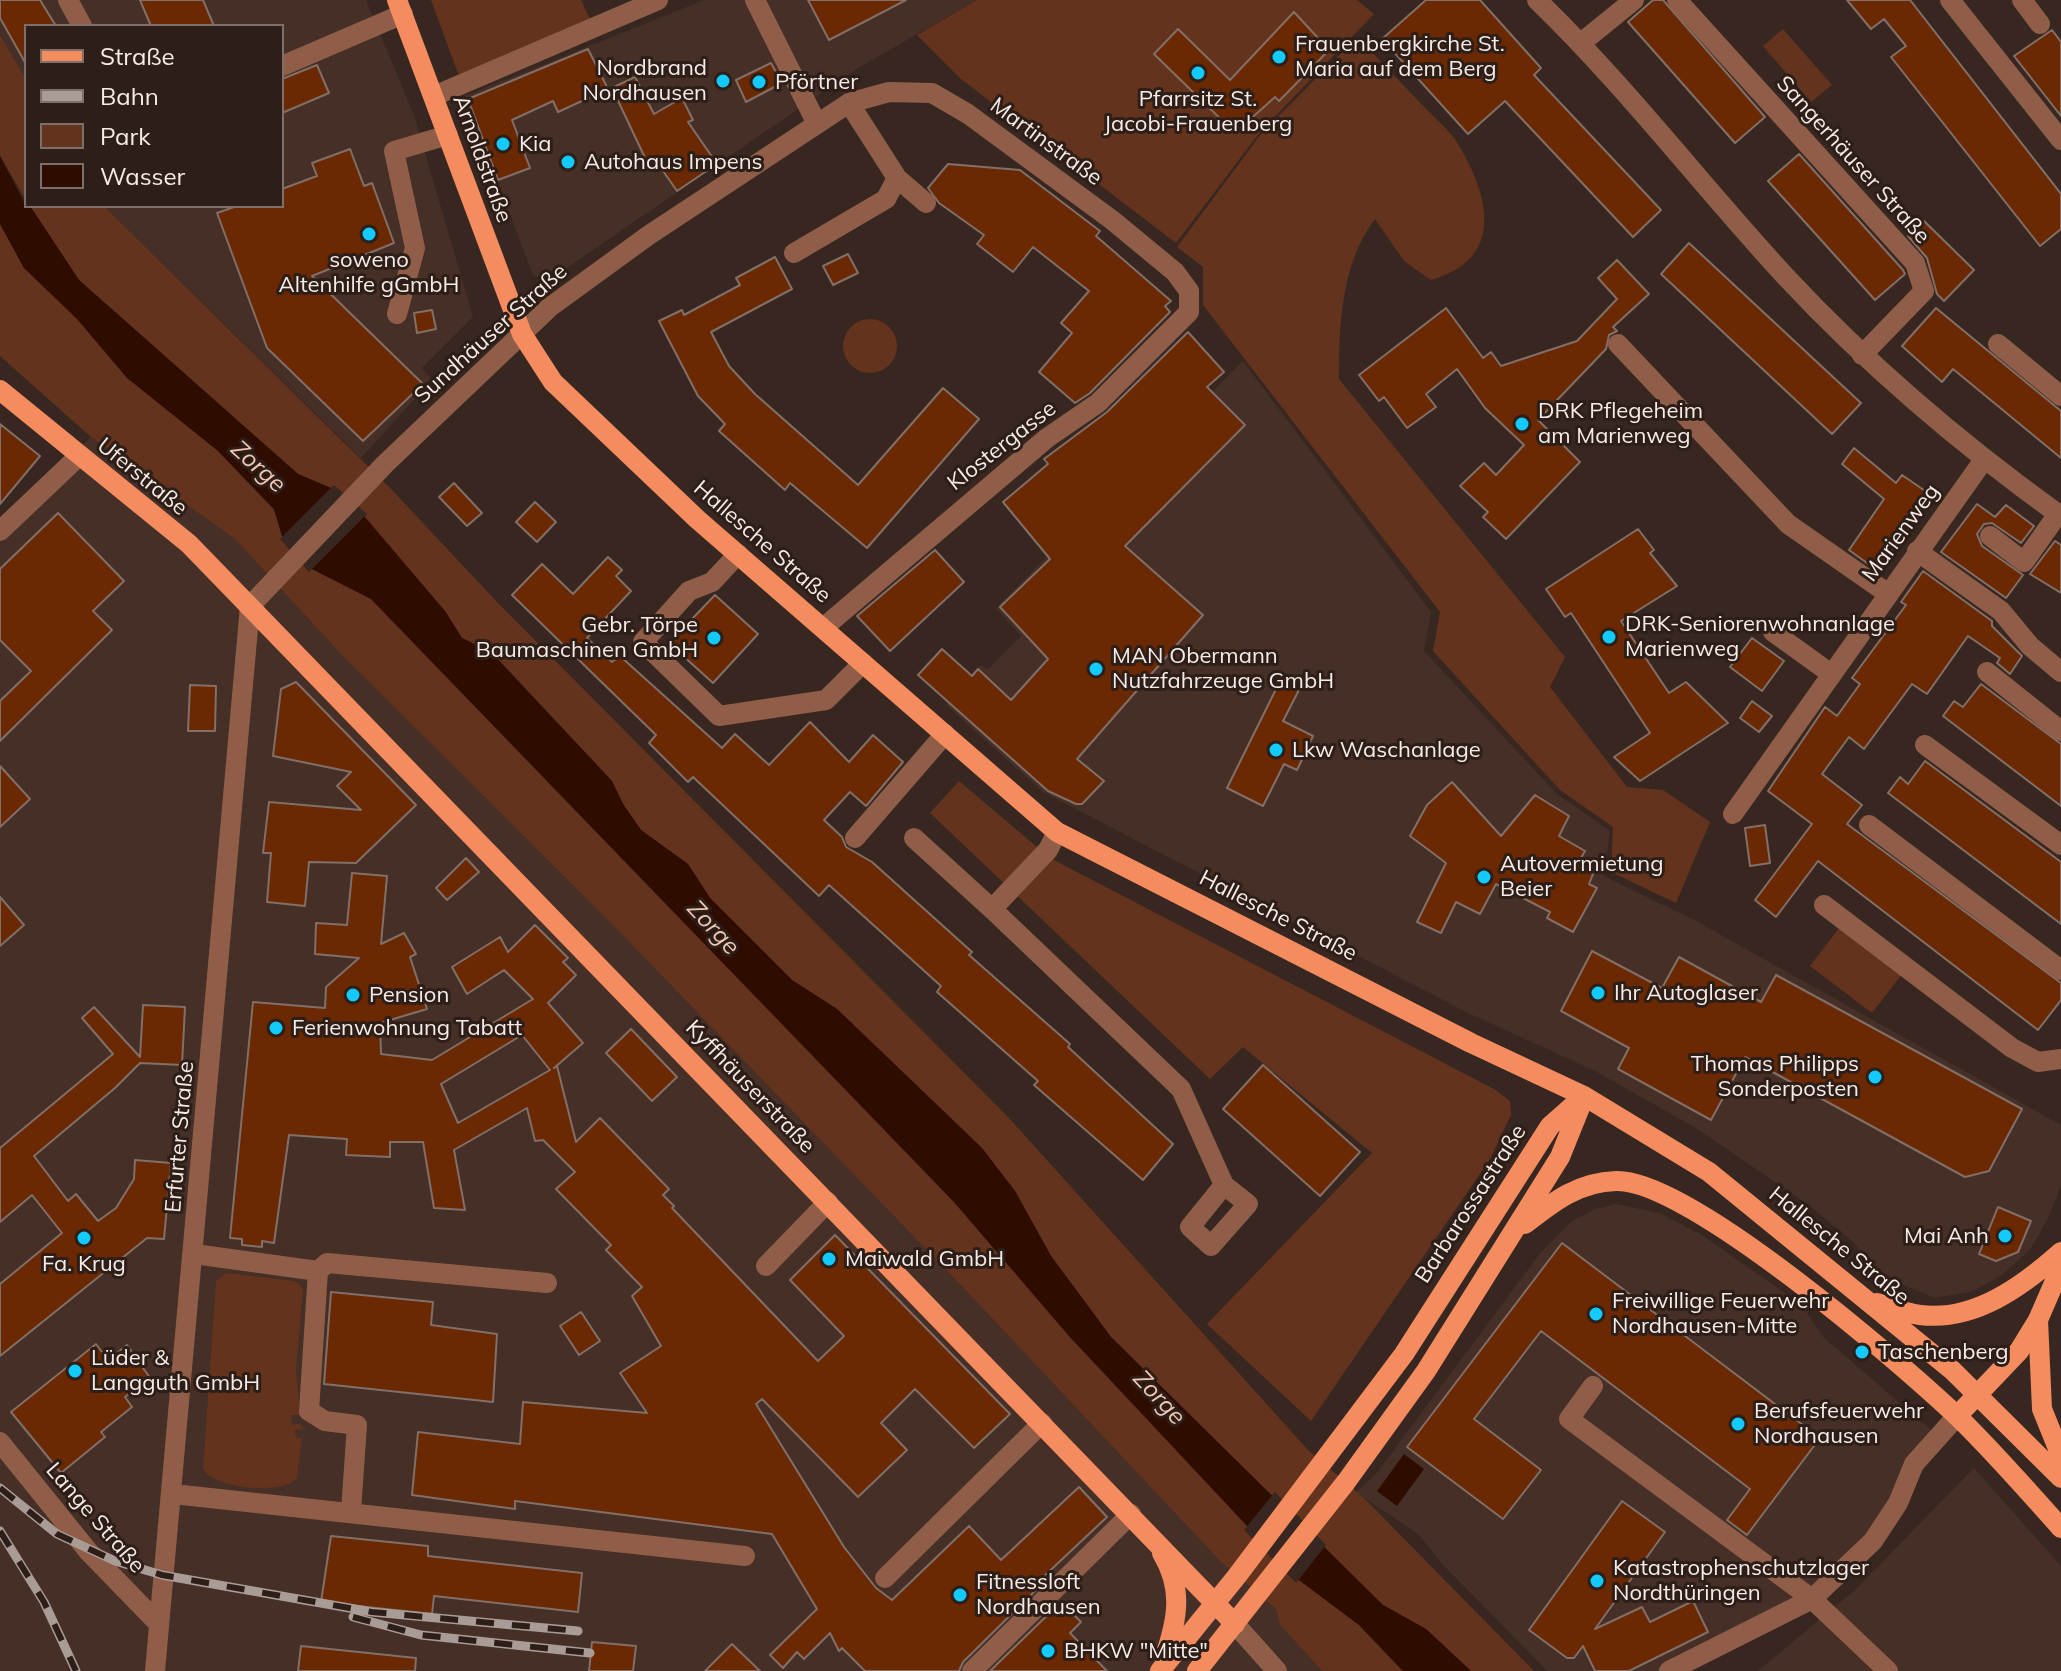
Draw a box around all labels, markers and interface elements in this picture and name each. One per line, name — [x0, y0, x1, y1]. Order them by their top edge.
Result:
legend — [24, 24, 284, 208]
place label: Frauenbergkirche St. Maria auf dem Berg — [1295, 31, 1505, 82]
text: Straße — [100, 41, 175, 71]
marker: Frauenbergkirche St. Maria auf dem Berg — [1270, 48, 1288, 66]
place label: Nordbrand Nordhausen — [582, 55, 707, 106]
marker: Pfarrsitz St. Jacobi-Frauenberg — [1189, 64, 1207, 82]
place label: Pförtner — [775, 69, 858, 95]
street label: Sangerhäuser Straße — [1771, 71, 1935, 249]
marker: Nordbrand Nordhausen — [714, 72, 732, 90]
marker: Pförtner — [750, 73, 768, 91]
text: Bahn — [100, 81, 159, 111]
place label: Pfarrsitz St. Jacobi-Frauenberg — [1104, 86, 1292, 138]
street label: Arnoldstraße — [447, 92, 517, 226]
street label: Martinstraße — [985, 93, 1107, 191]
text: Park — [100, 121, 151, 151]
place label: Kia — [519, 131, 551, 157]
marker: Kia — [494, 135, 512, 153]
place label: Autohaus Impens — [584, 149, 762, 175]
marker: Autohaus Impens — [559, 153, 577, 171]
text: Wasser — [100, 161, 185, 191]
marker: soweno Altenhilfe gGmbH — [360, 225, 378, 243]
place label: soweno Altenhilfe gGmbH — [279, 247, 459, 298]
street label: Sundhäuser Straße — [409, 259, 573, 409]
street label: Klostergasse — [943, 396, 1061, 496]
place label: DRK Pflegeheim am Marienweg — [1538, 398, 1703, 450]
marker: DRK Pflegeheim am Marienweg — [1513, 415, 1531, 433]
street label: Uferstraße — [92, 433, 192, 521]
water label: Zorge — [225, 435, 291, 499]
street label: Hallesche Straße — [688, 475, 836, 609]
street label: Marienweg — [1857, 479, 1945, 587]
place label: DRK-Seniorenwohnanlage Marienweg — [1625, 611, 1895, 662]
place label: Gebr. Törpe Baumaschinen GmbH — [476, 612, 698, 664]
marker: DRK-Seniorenwohnanlage Marienweg — [1600, 628, 1618, 646]
marker: Gebr. Törpe Baumaschinen GmbH — [705, 629, 723, 647]
place label: MAN Obermann Nutzfahrzeuge GmbH — [1112, 643, 1334, 694]
marker: MAN Obermann Nutzfahrzeuge GmbH — [1087, 660, 1105, 678]
place label: Lkw Waschanlage — [1292, 737, 1481, 763]
marker: Lkw Waschanlage — [1267, 741, 1285, 759]
place label: Autovermietung Beier — [1500, 851, 1663, 902]
street label: Hallesche Straße — [1195, 865, 1361, 967]
marker: Autovermietung Beier — [1475, 868, 1493, 886]
water label: Zorge — [681, 895, 745, 961]
place label: Ihr Autoglaser — [1614, 980, 1758, 1006]
place label: Pension — [369, 982, 449, 1008]
marker: Ihr Autoglaser — [1589, 984, 1607, 1002]
marker: Pension — [344, 986, 362, 1004]
place label: Ferienwohnung Tabatt — [292, 1015, 522, 1041]
street label: Kyffhäuserstraße — [680, 1015, 820, 1159]
marker: Ferienwohnung Tabatt — [267, 1019, 285, 1037]
place label: Thomas Philipps Sonderposten — [1691, 1051, 1859, 1102]
street label: Erfurter Straße — [160, 1060, 200, 1214]
marker: Thomas Philipps Sonderposten — [1866, 1068, 1884, 1086]
street label: Barbarossastraße — [1410, 1120, 1532, 1288]
street label: Hallesche Straße — [1763, 1181, 1915, 1311]
place label: Mai Anh — [1904, 1223, 1989, 1249]
marker: Mai Anh — [1996, 1227, 2014, 1245]
marker: Fa. Krug — [75, 1229, 93, 1247]
place label: Maiwald GmbH — [845, 1246, 1004, 1272]
marker: Maiwald GmbH — [820, 1250, 838, 1268]
place label: Fa. Krug — [42, 1251, 126, 1277]
place label: Freiwillige Feuerwehr Nordhausen-Mitte — [1612, 1288, 1829, 1340]
marker: Freiwillige Feuerwehr Nordhausen-Mitte — [1587, 1305, 1605, 1323]
place label: Taschenberg — [1878, 1339, 2009, 1365]
marker: Taschenberg — [1853, 1343, 1871, 1361]
place label: Lüder & Langguth GmbH — [91, 1345, 260, 1396]
marker: Lüder & Langguth GmbH — [66, 1362, 84, 1380]
water label: Zorge — [1127, 1365, 1191, 1431]
place label: Berufsfeuerwehr Nordhausen — [1754, 1398, 1924, 1450]
marker: Berufsfeuerwehr Nordhausen — [1729, 1415, 1747, 1433]
street label: Lange Straße — [40, 1457, 150, 1579]
place label: Katastrophenschutzlager Nordthüringen — [1613, 1555, 1869, 1606]
place label: Fitnessloft Nordhausen — [976, 1569, 1101, 1620]
marker: Katastrophenschutzlager Nordthüringen — [1588, 1572, 1606, 1590]
marker: Fitnessloft Nordhausen — [951, 1586, 969, 1604]
place label: BHKW "Mitte" — [1064, 1638, 1208, 1664]
marker: BHKW "Mitte" — [1039, 1642, 1057, 1660]

